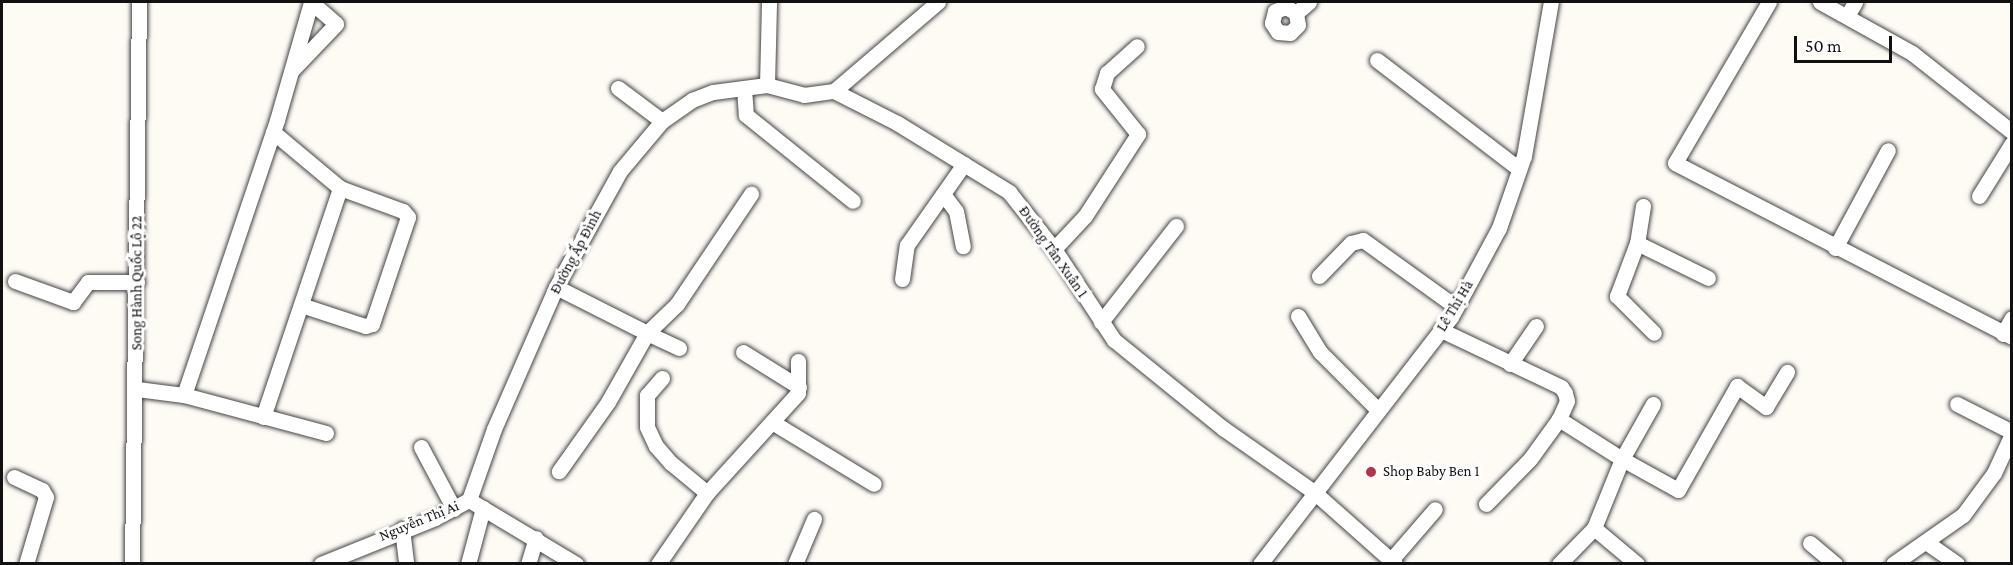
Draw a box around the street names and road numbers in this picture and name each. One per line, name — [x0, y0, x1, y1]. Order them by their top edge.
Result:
street label: Đường Tân Xuân 1 — [1015, 203, 1091, 301]
street label: Đường Ấp Đình — [546, 207, 606, 297]
street label: Song Hành Quốc Lộ 22 — [128, 216, 146, 350]
street label: Lê Thị Hà — [1433, 277, 1477, 335]
street label: Nguyễn Thị Ai — [376, 497, 462, 545]

